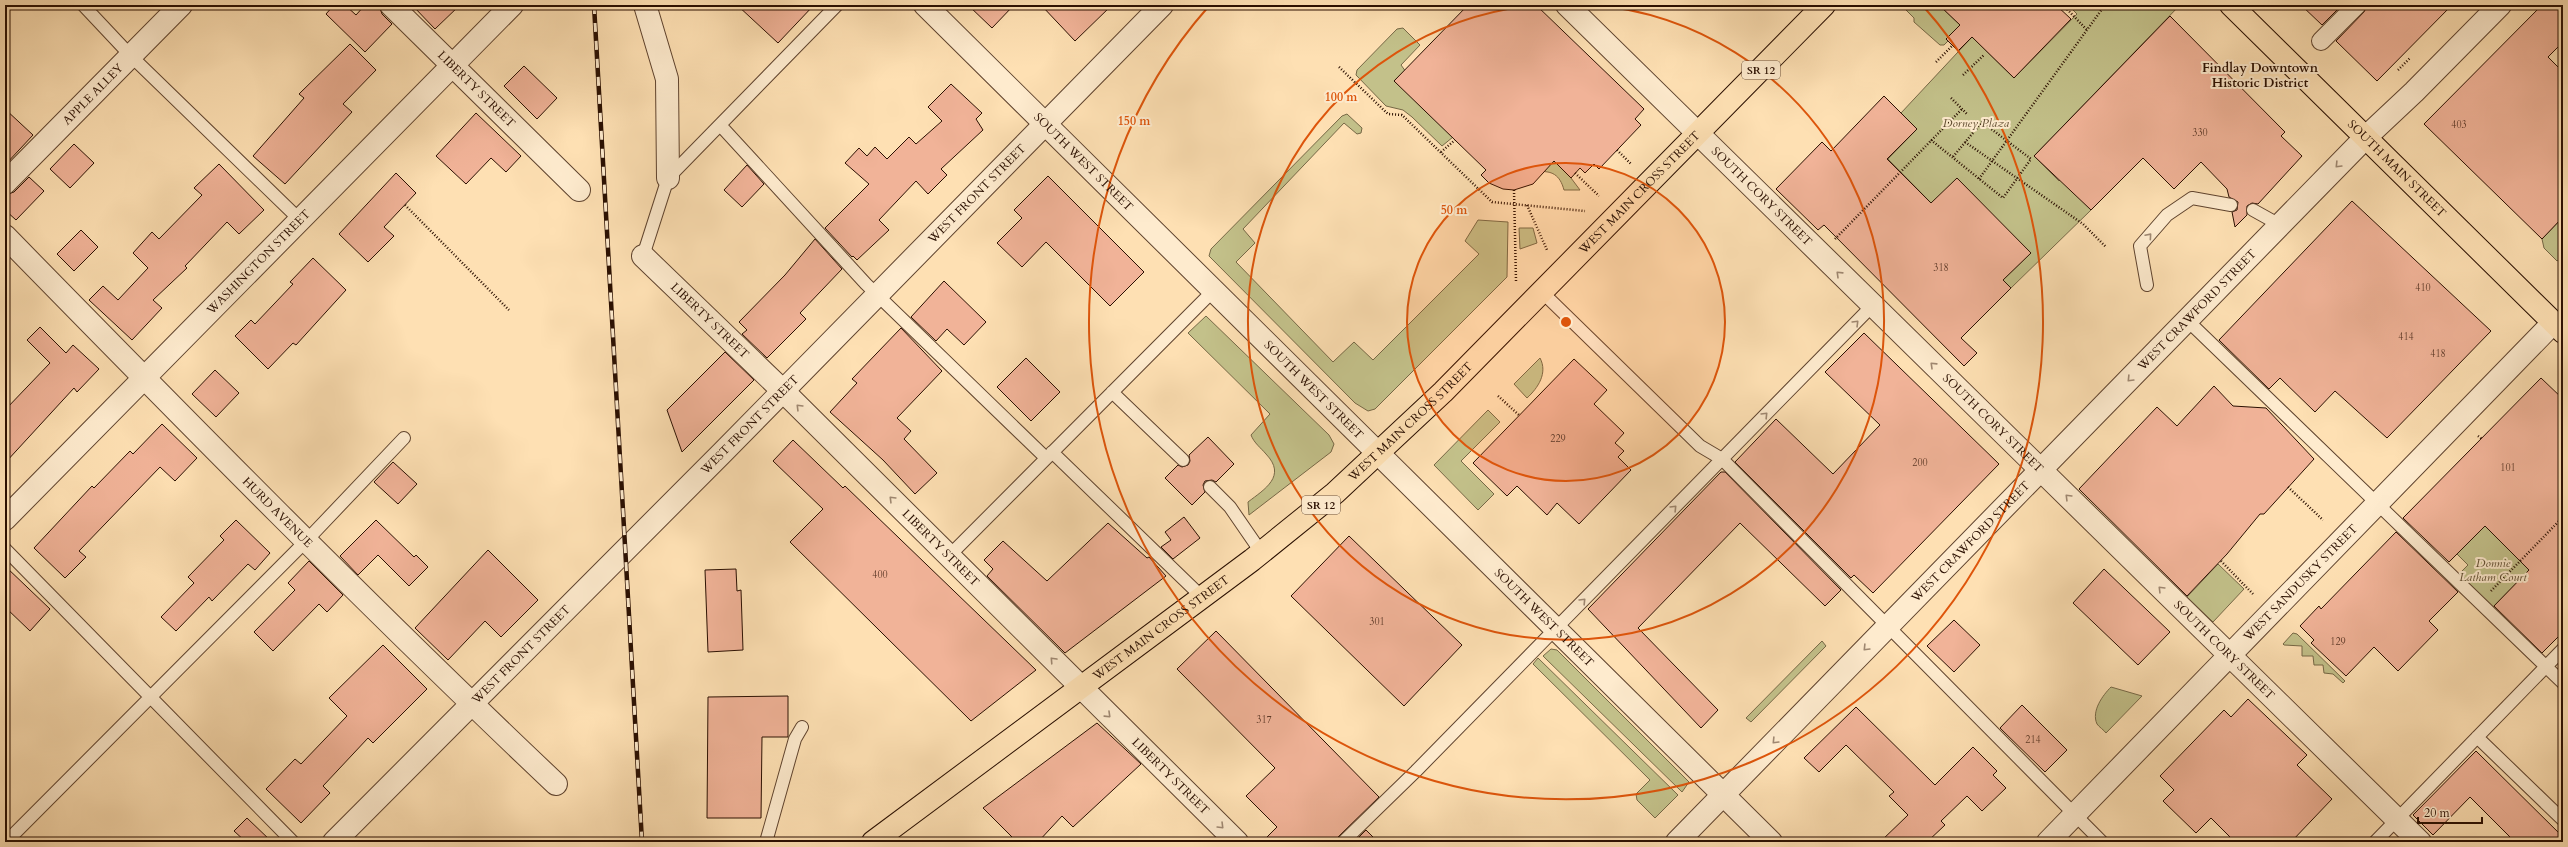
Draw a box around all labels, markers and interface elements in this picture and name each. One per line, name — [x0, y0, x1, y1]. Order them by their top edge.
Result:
street label: LIBERTY STREET — [434, 47, 519, 131]
district label: Findlay Downtown Historic District — [2202, 59, 2319, 92]
street label: APPLE ALLEY — [59, 60, 127, 128]
road number: SR 12 — [1742, 61, 1780, 79]
text: 100 m — [1325, 89, 1358, 105]
street label: SOUTH WEST STREET — [1030, 109, 1137, 215]
text: 150 m — [1118, 113, 1151, 129]
park label: Dorney Plaza — [1943, 115, 2010, 131]
street label: SOUTH MAIN STREET — [2344, 116, 2450, 221]
house number: 403 — [2451, 118, 2467, 132]
house number: 330 — [2192, 126, 2208, 140]
street label: WEST MAIN CROSS STREET — [1575, 127, 1704, 258]
street label: WEST FRONT STREET — [924, 140, 1029, 248]
street label: SOUTH CORY STREET — [1708, 143, 1816, 249]
one-way arrow — [2335, 160, 2343, 168]
text: 50 m — [1441, 202, 1468, 218]
street label: WASHINGTON STREET — [203, 206, 314, 319]
one-way arrow — [2144, 233, 2151, 241]
street label: WEST CRAWFORD STREET — [2133, 246, 2260, 375]
house number: 318 — [1933, 261, 1949, 275]
one-way arrow — [1836, 272, 1844, 279]
street label: LIBERTY STREET — [667, 279, 753, 362]
house number: 410 — [2415, 281, 2431, 295]
centre of rings — [1559, 315, 1573, 329]
one-way arrow — [1851, 320, 1859, 328]
house number: 414 — [2398, 330, 2414, 344]
street label: SOUTH WEST STREET — [1261, 337, 1367, 443]
house number: 418 — [2430, 347, 2446, 361]
street label: WEST MAIN CROSS STREET — [1344, 358, 1476, 485]
one-way arrow — [1930, 362, 1938, 369]
street label: SOUTH CORY STREET — [1939, 370, 2047, 476]
street label: WEST FRONT STREET — [696, 371, 802, 479]
one-way arrow — [2127, 374, 2135, 382]
one-way arrow — [796, 404, 804, 412]
one-way arrow — [1760, 412, 1768, 420]
house number: 229 — [1550, 432, 1566, 446]
house number: 200 — [1912, 456, 1928, 470]
house number: 101 — [2500, 461, 2516, 475]
street label: HURD AVENUE — [239, 474, 316, 551]
street label: WEST CRAWFORD STREET — [1907, 477, 2033, 606]
one-way arrow — [2065, 495, 2073, 502]
one-way arrow — [889, 496, 897, 503]
road number: SR 12 — [1302, 496, 1340, 514]
one-way arrow — [1669, 505, 1677, 513]
street label: LIBERTY STREET — [899, 506, 983, 590]
street label: WEST SANDUSKY STREET — [2239, 521, 2361, 645]
park label: Donnie Latham Court — [2459, 555, 2527, 585]
street label: SOUTH WEST STREET — [1491, 565, 1597, 670]
house number: 400 — [872, 568, 888, 582]
street label: WEST MAIN CROSS STREET — [1089, 572, 1233, 684]
one-way arrow — [2158, 586, 2166, 594]
street label: SOUTH CORY STREET — [2171, 597, 2278, 703]
one-way arrow — [1578, 598, 1586, 606]
street label: WEST FRONT STREET — [468, 601, 574, 708]
house number: 301 — [1369, 615, 1385, 629]
house number: 129 — [2330, 635, 2346, 649]
one-way arrow — [1863, 643, 1871, 651]
one-way arrow — [1051, 657, 1058, 664]
one-way arrow — [1103, 710, 1111, 718]
house number: 317 — [1256, 713, 1272, 727]
house number: 214 — [2025, 733, 2041, 747]
street label: LIBERTY STREET — [1129, 734, 1213, 818]
one-way arrow — [1772, 736, 1780, 744]
scale bar — [2418, 799, 2482, 825]
text: 20 m — [2424, 805, 2451, 821]
one-way arrow — [1216, 821, 1224, 829]

